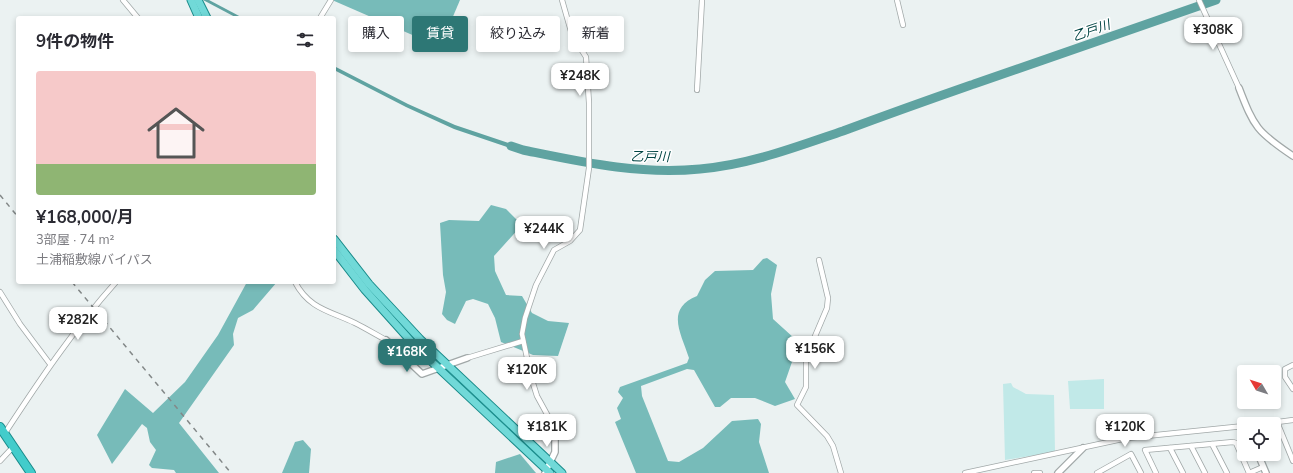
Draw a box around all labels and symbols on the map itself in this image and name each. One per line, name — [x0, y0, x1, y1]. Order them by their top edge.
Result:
water label: 乙戸川 — [1070, 15, 1115, 46]
pin: ¥308K — [1185, 17, 1241, 51]
pin: ¥248K — [552, 63, 608, 97]
water label: 乙戸川 — [630, 148, 672, 166]
pin: ¥244K — [516, 216, 572, 250]
pin: ¥282K — [50, 307, 106, 341]
pin: ¥156K — [787, 336, 843, 370]
pin: ¥168K — [379, 339, 435, 373]
pin: ¥120K — [499, 357, 555, 391]
north arrow — [1237, 365, 1281, 409]
pin: ¥181K — [519, 414, 575, 448]
pin: ¥120K — [1097, 414, 1153, 448]

